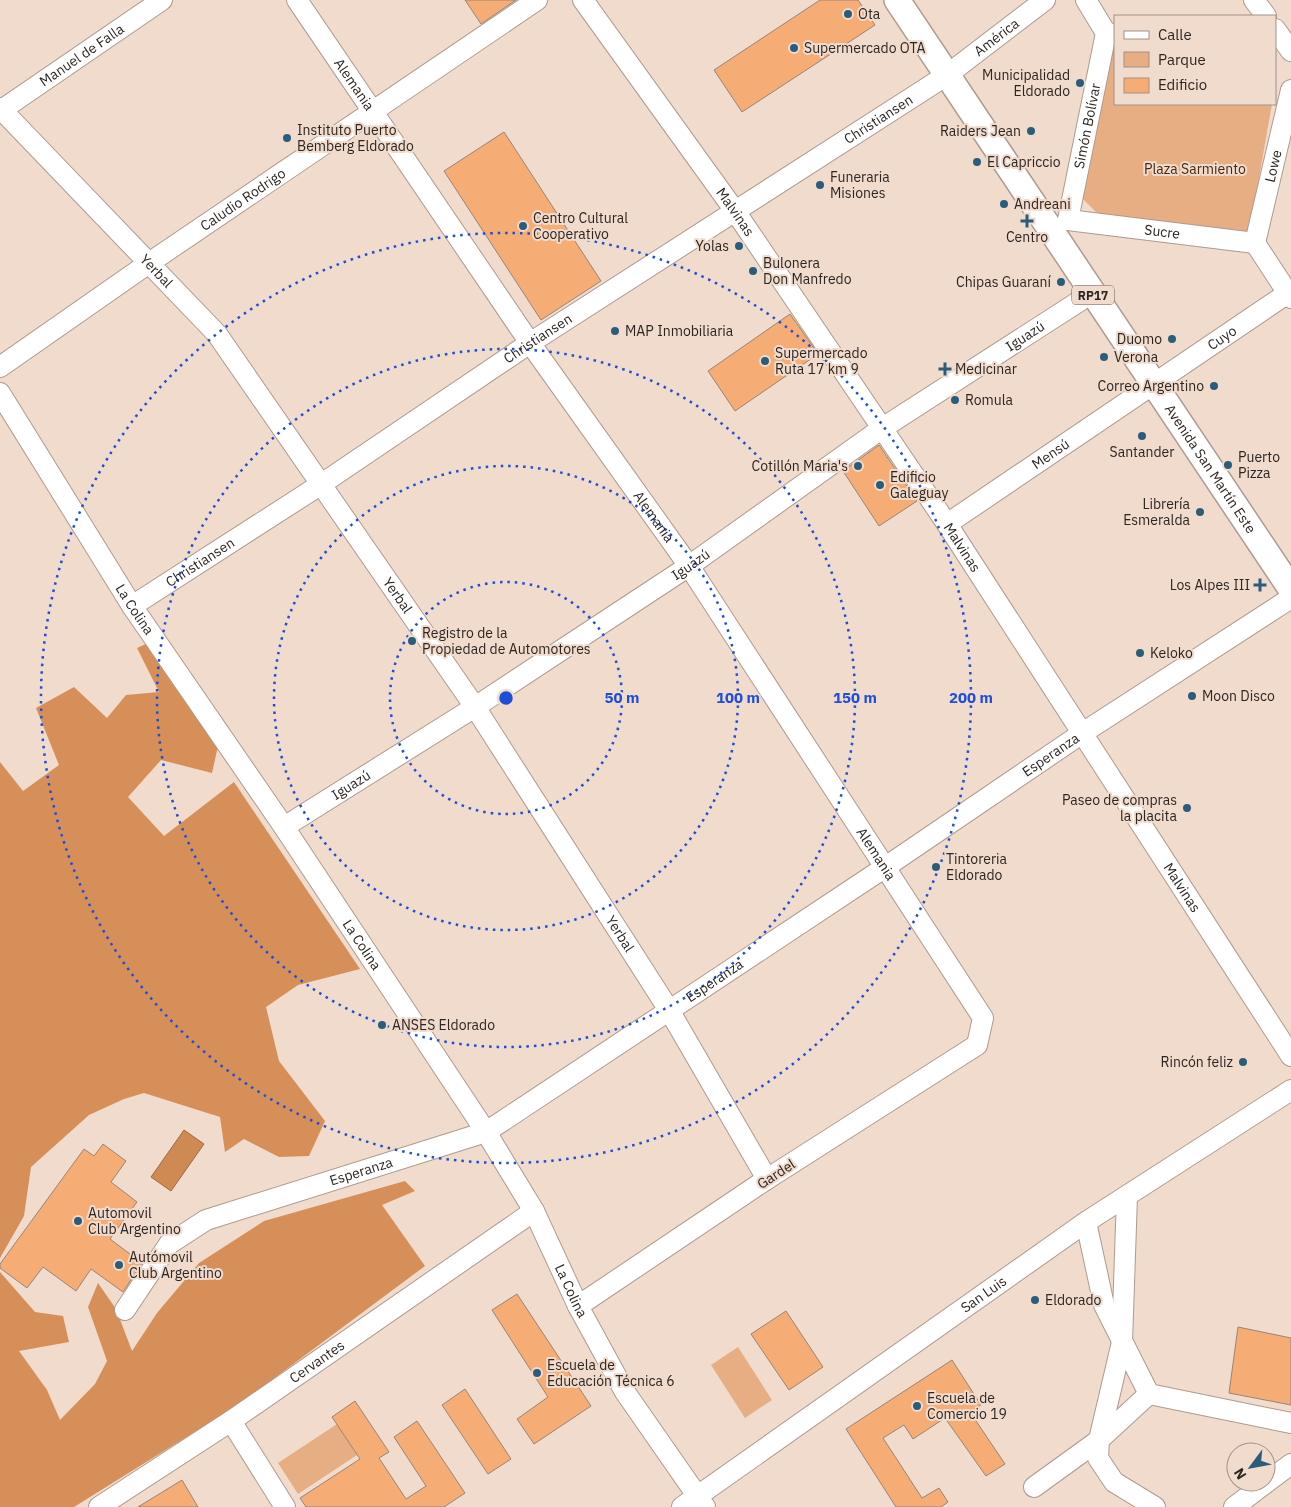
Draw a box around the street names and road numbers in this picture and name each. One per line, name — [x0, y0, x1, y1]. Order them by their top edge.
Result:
street label: América — [970, 14, 1023, 60]
street label: Manuel de Falla — [36, 19, 128, 90]
street label: Alemania — [330, 55, 379, 114]
street label: Simón Bolívar — [1070, 82, 1105, 170]
street label: Christiansen — [840, 90, 916, 148]
street label: Lowe — [1261, 148, 1286, 184]
street label: Caludio Rodrigo — [197, 164, 289, 235]
street label: Malvinas — [712, 184, 759, 240]
street label: Sucre — [1143, 220, 1182, 243]
street label: Yerbal — [136, 250, 177, 292]
road number: RP17 — [1072, 286, 1114, 304]
street label: Christiansen — [500, 309, 575, 367]
street label: Iguazú — [1002, 317, 1048, 355]
street label: Cuyo — [1204, 321, 1240, 354]
street label: Avenida San Martín Este — [1161, 401, 1260, 537]
street label: Mensú — [1028, 435, 1073, 473]
street label: Alemania — [629, 487, 679, 546]
street label: Malvinas — [940, 519, 985, 576]
street label: Christiansen — [162, 533, 238, 591]
street label: Iguazú — [668, 545, 713, 584]
street label: Yerbal — [379, 574, 417, 617]
street label: La Colina — [112, 581, 158, 639]
street label: Esperanza — [1019, 729, 1083, 780]
street label: Iguazú — [328, 766, 374, 804]
street label: Alemania — [853, 824, 900, 884]
street label: Malvinas — [1160, 859, 1205, 916]
street label: Yerbal — [602, 912, 639, 955]
street label: La Colina — [339, 916, 386, 974]
street label: Esperanza — [682, 955, 747, 1006]
street label: Esperanza — [327, 1153, 395, 1190]
street label: Gardel — [754, 1155, 799, 1193]
street label: La Colina — [551, 1261, 592, 1321]
street label: San Luis — [957, 1272, 1010, 1317]
street label: Cervantes — [286, 1336, 348, 1387]

